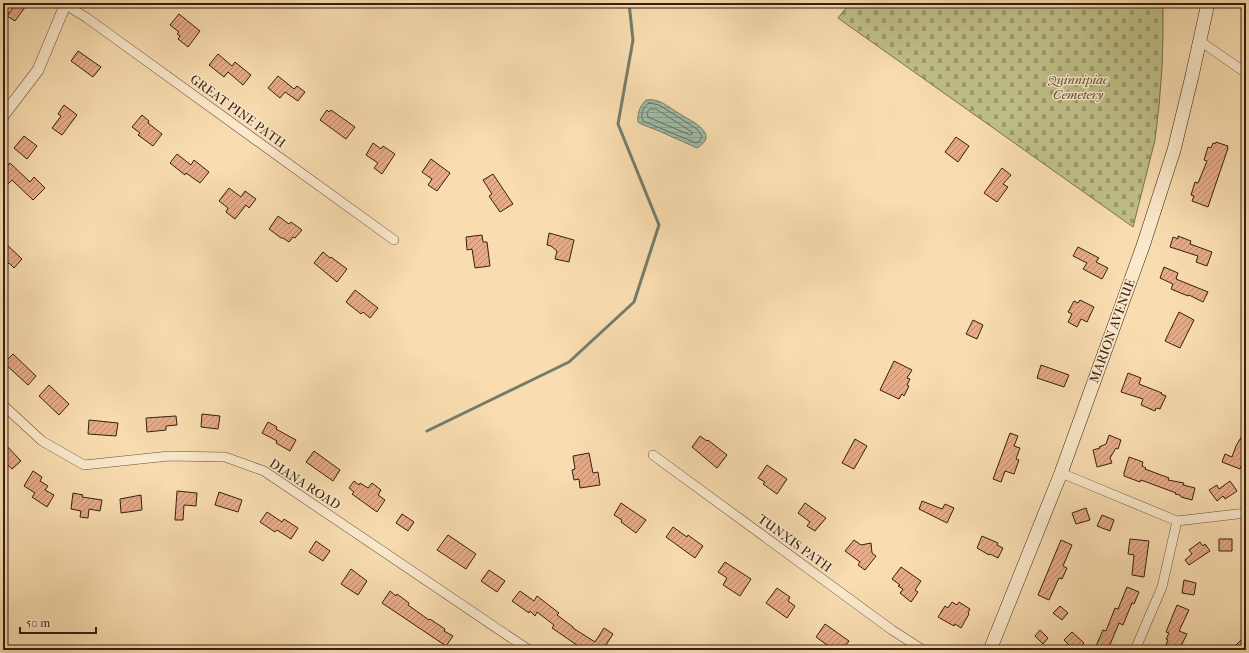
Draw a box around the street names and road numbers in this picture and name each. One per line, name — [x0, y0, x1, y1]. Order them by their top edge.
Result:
street label: GREAT PINE PATH — [187, 71, 289, 151]
street label: MARION AVENUE — [1086, 277, 1138, 385]
street label: DIANA ROAD — [267, 455, 343, 513]
street label: TUNXIS PATH — [755, 511, 835, 575]

